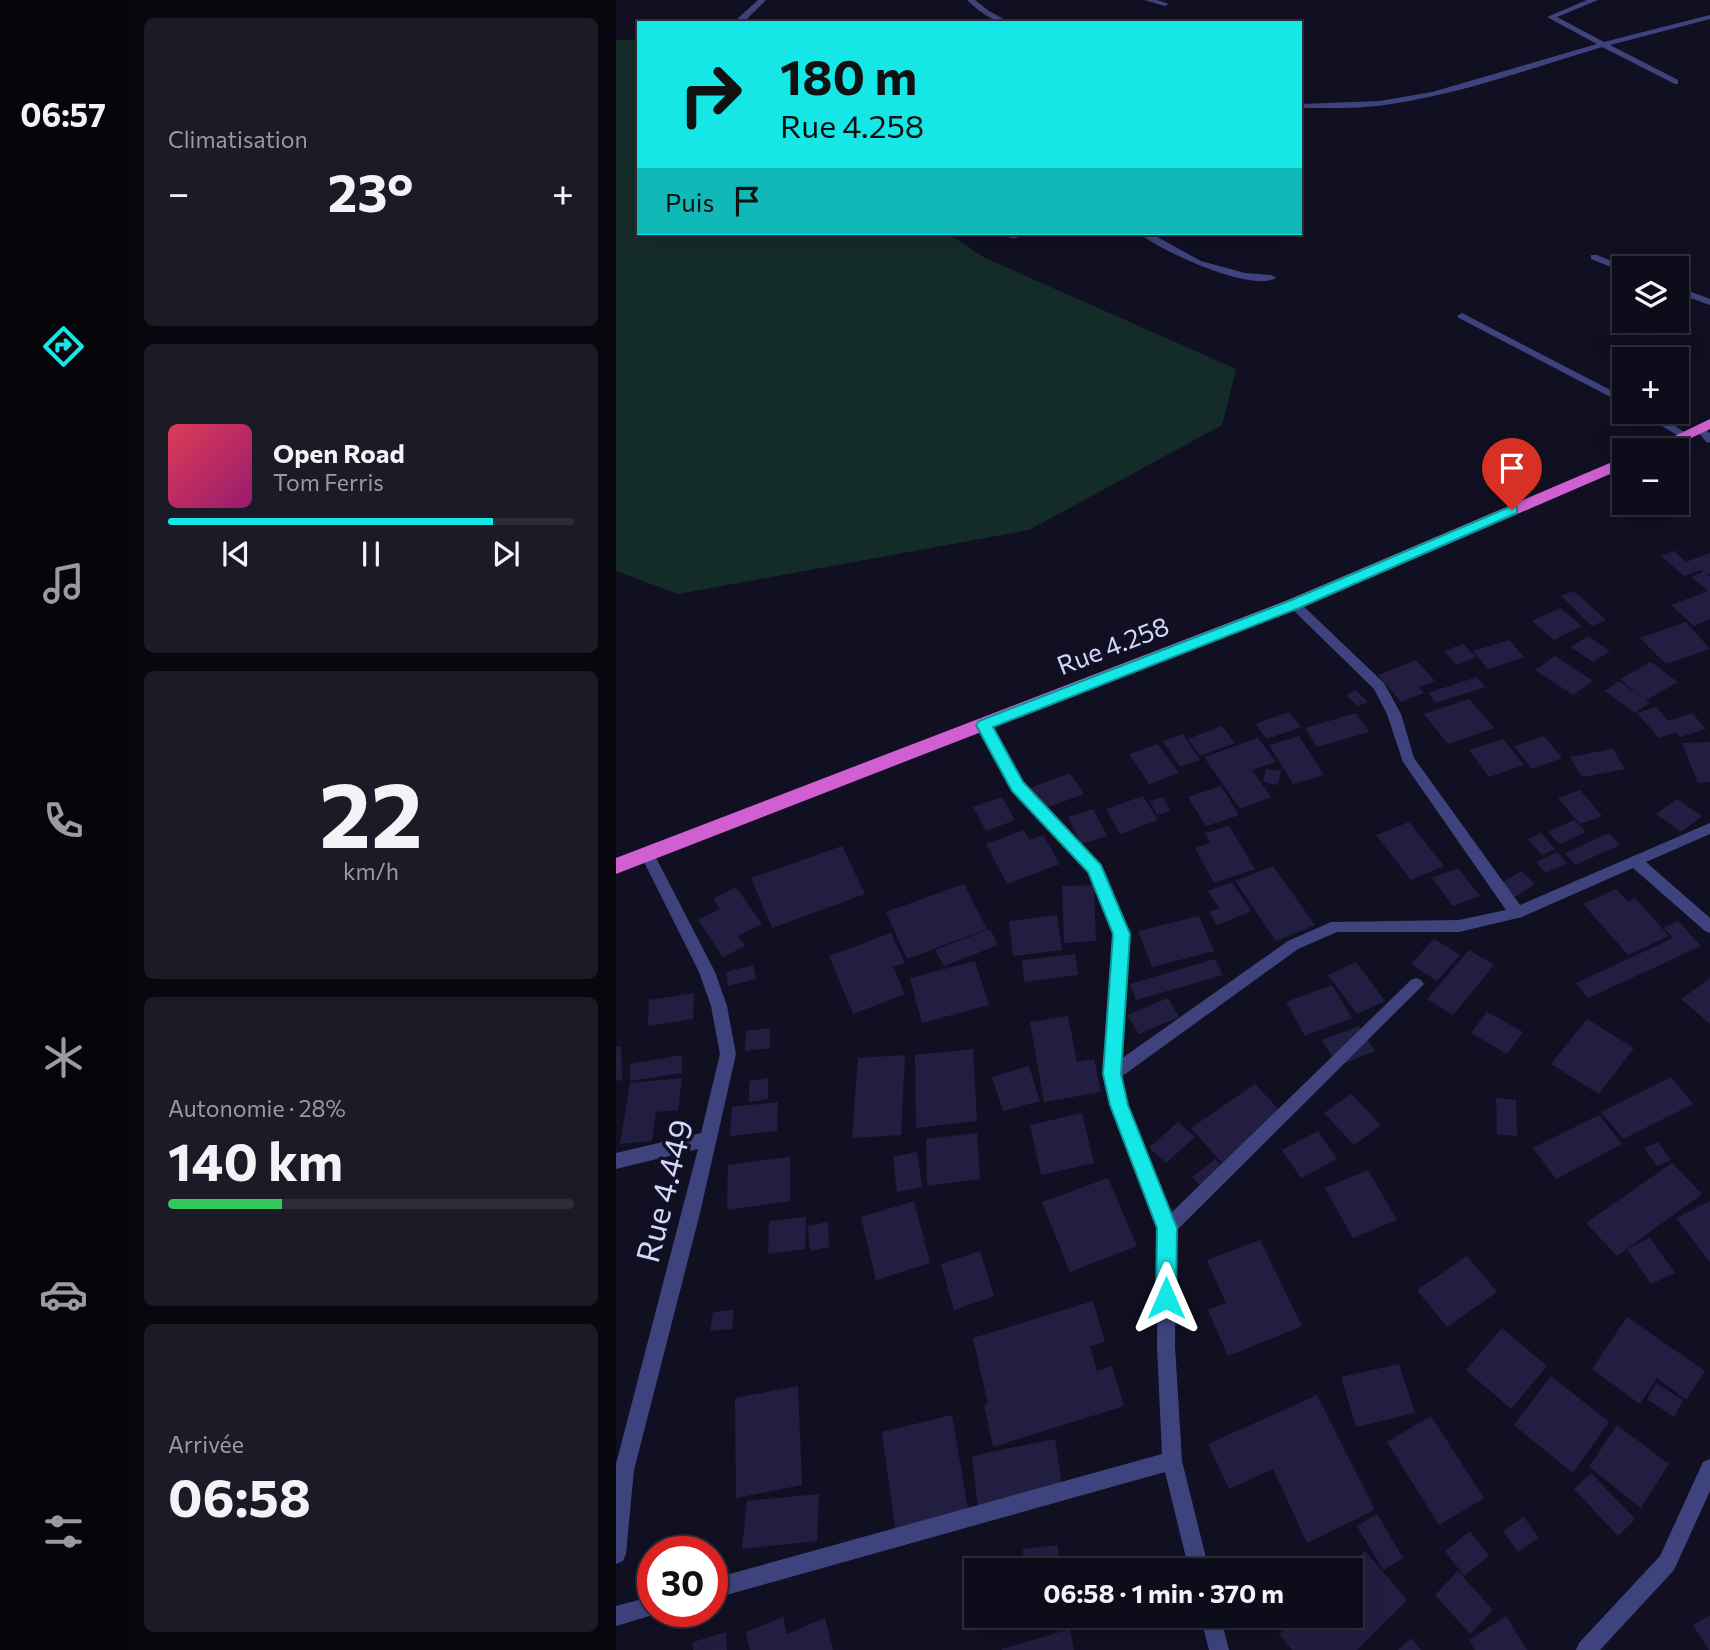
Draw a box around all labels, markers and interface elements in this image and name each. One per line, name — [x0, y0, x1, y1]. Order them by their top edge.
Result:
text: 180 m — [780, 45, 917, 105]
icon: right — [665, 49, 756, 140]
text: 06:57 — [20, 94, 106, 134]
text: Rue 4.258 — [780, 105, 924, 145]
text: Climatisation — [168, 125, 308, 153]
text: 23° — [328, 159, 414, 223]
text: − — [168, 168, 190, 215]
text: + — [552, 168, 574, 215]
icon: arrive — [728, 182, 766, 220]
text: Puis — [665, 186, 714, 217]
map controls — [1612, 256, 1689, 515]
button: layers — [1612, 256, 1689, 333]
icon: directions — [39, 322, 88, 371]
button: + — [1612, 347, 1689, 424]
text: Open Road — [273, 437, 405, 468]
pin — [1482, 438, 1542, 510]
button: − — [1612, 438, 1689, 515]
icon: arrive — [1493, 449, 1531, 487]
text: Tom Ferris — [273, 468, 384, 496]
icon: previous — [217, 535, 255, 573]
icon: pause — [352, 535, 390, 573]
icon: next — [487, 535, 525, 573]
icon: music — [39, 559, 88, 608]
street label: Rue 4.258 — [1052, 609, 1173, 680]
text: 22 — [319, 755, 423, 867]
icon: phone — [39, 796, 88, 845]
text: km/h — [343, 857, 399, 885]
icon: climate — [39, 1033, 88, 1082]
text: Autonomie · 28% — [168, 1094, 346, 1122]
street label: Rue 4.449 — [626, 1115, 700, 1266]
text: 140 km — [168, 1128, 343, 1192]
position arrow — [1129, 1261, 1203, 1335]
icon: car — [39, 1270, 88, 1319]
text: Arrivée — [168, 1430, 244, 1458]
text: 06:58 — [168, 1464, 311, 1528]
icon: filters — [39, 1507, 88, 1556]
speed limit sign: 30 — [637, 1536, 728, 1627]
text: 06:58 · 1 min · 370 m — [1043, 1577, 1284, 1608]

